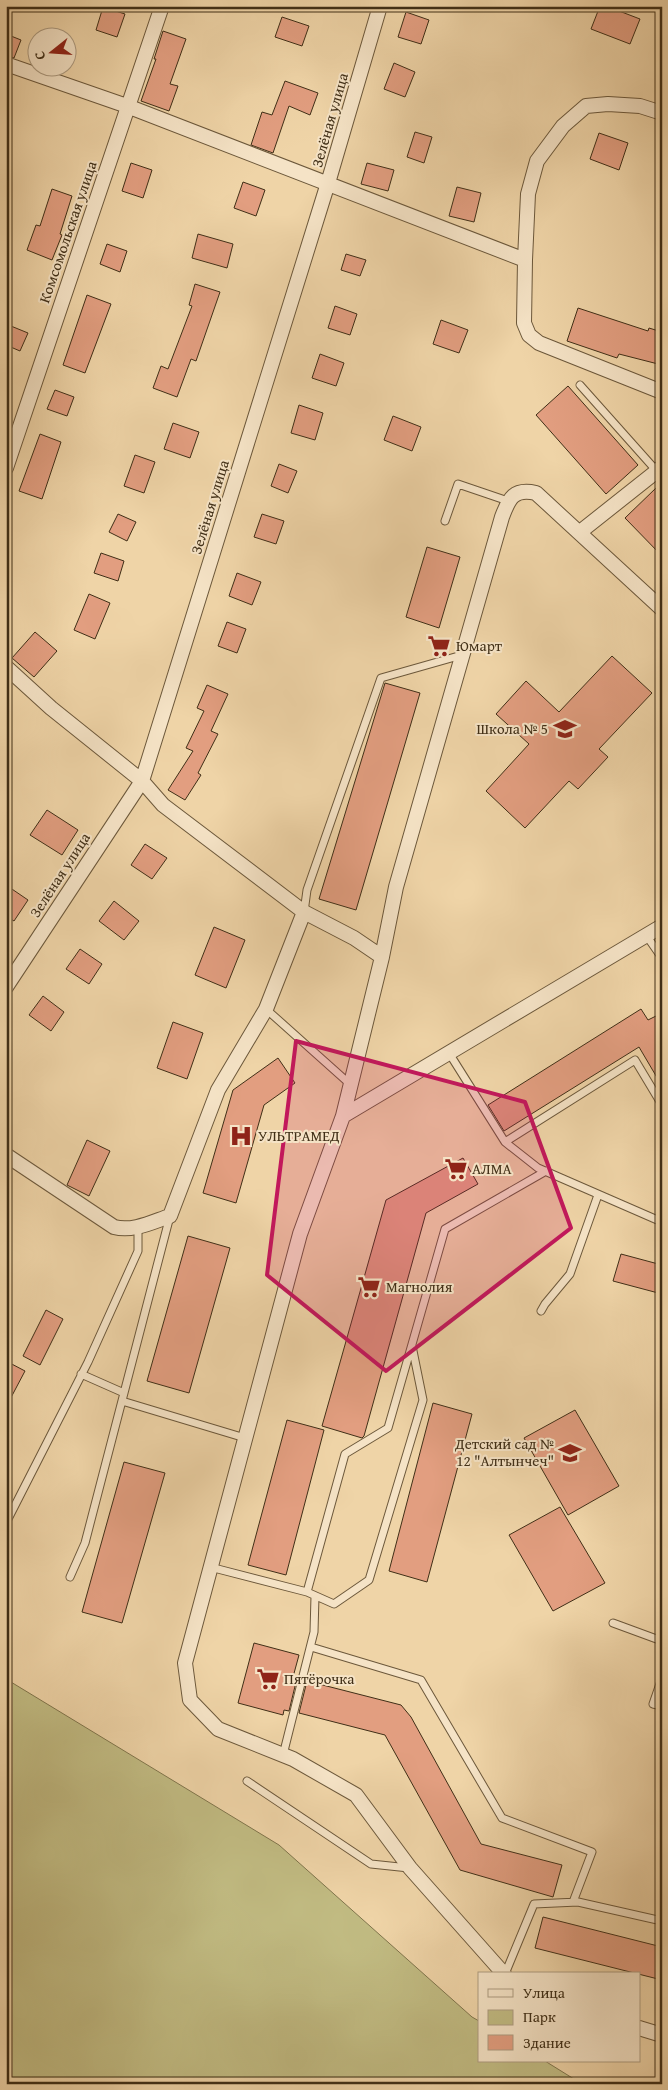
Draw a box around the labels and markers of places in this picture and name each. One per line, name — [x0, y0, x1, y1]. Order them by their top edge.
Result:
supermarket icon: Юмарт — [426, 633, 452, 659]
place label: Юмарт — [456, 635, 503, 656]
school or university icon: Школа № 5 — [552, 716, 578, 742]
place label: Школа № 5 — [477, 718, 548, 739]
hospital icon: УЛЬТРАМЕД — [228, 1123, 254, 1149]
place label: УЛЬТРАМЕД — [258, 1125, 340, 1146]
supermarket icon: АЛМА — [443, 1156, 469, 1182]
place label: АЛМА — [472, 1158, 512, 1179]
supermarket icon: Магнолия — [356, 1274, 382, 1300]
place label: Магнолия — [386, 1276, 453, 1297]
place label: Детский сад № 12 "Алтынчеч" — [454, 1433, 554, 1471]
school or university icon: Детский сад № 12 "Алтынчеч" — [557, 1440, 583, 1466]
supermarket icon: Пятёрочка — [255, 1666, 281, 1692]
place label: Пятёрочка — [284, 1668, 355, 1689]

